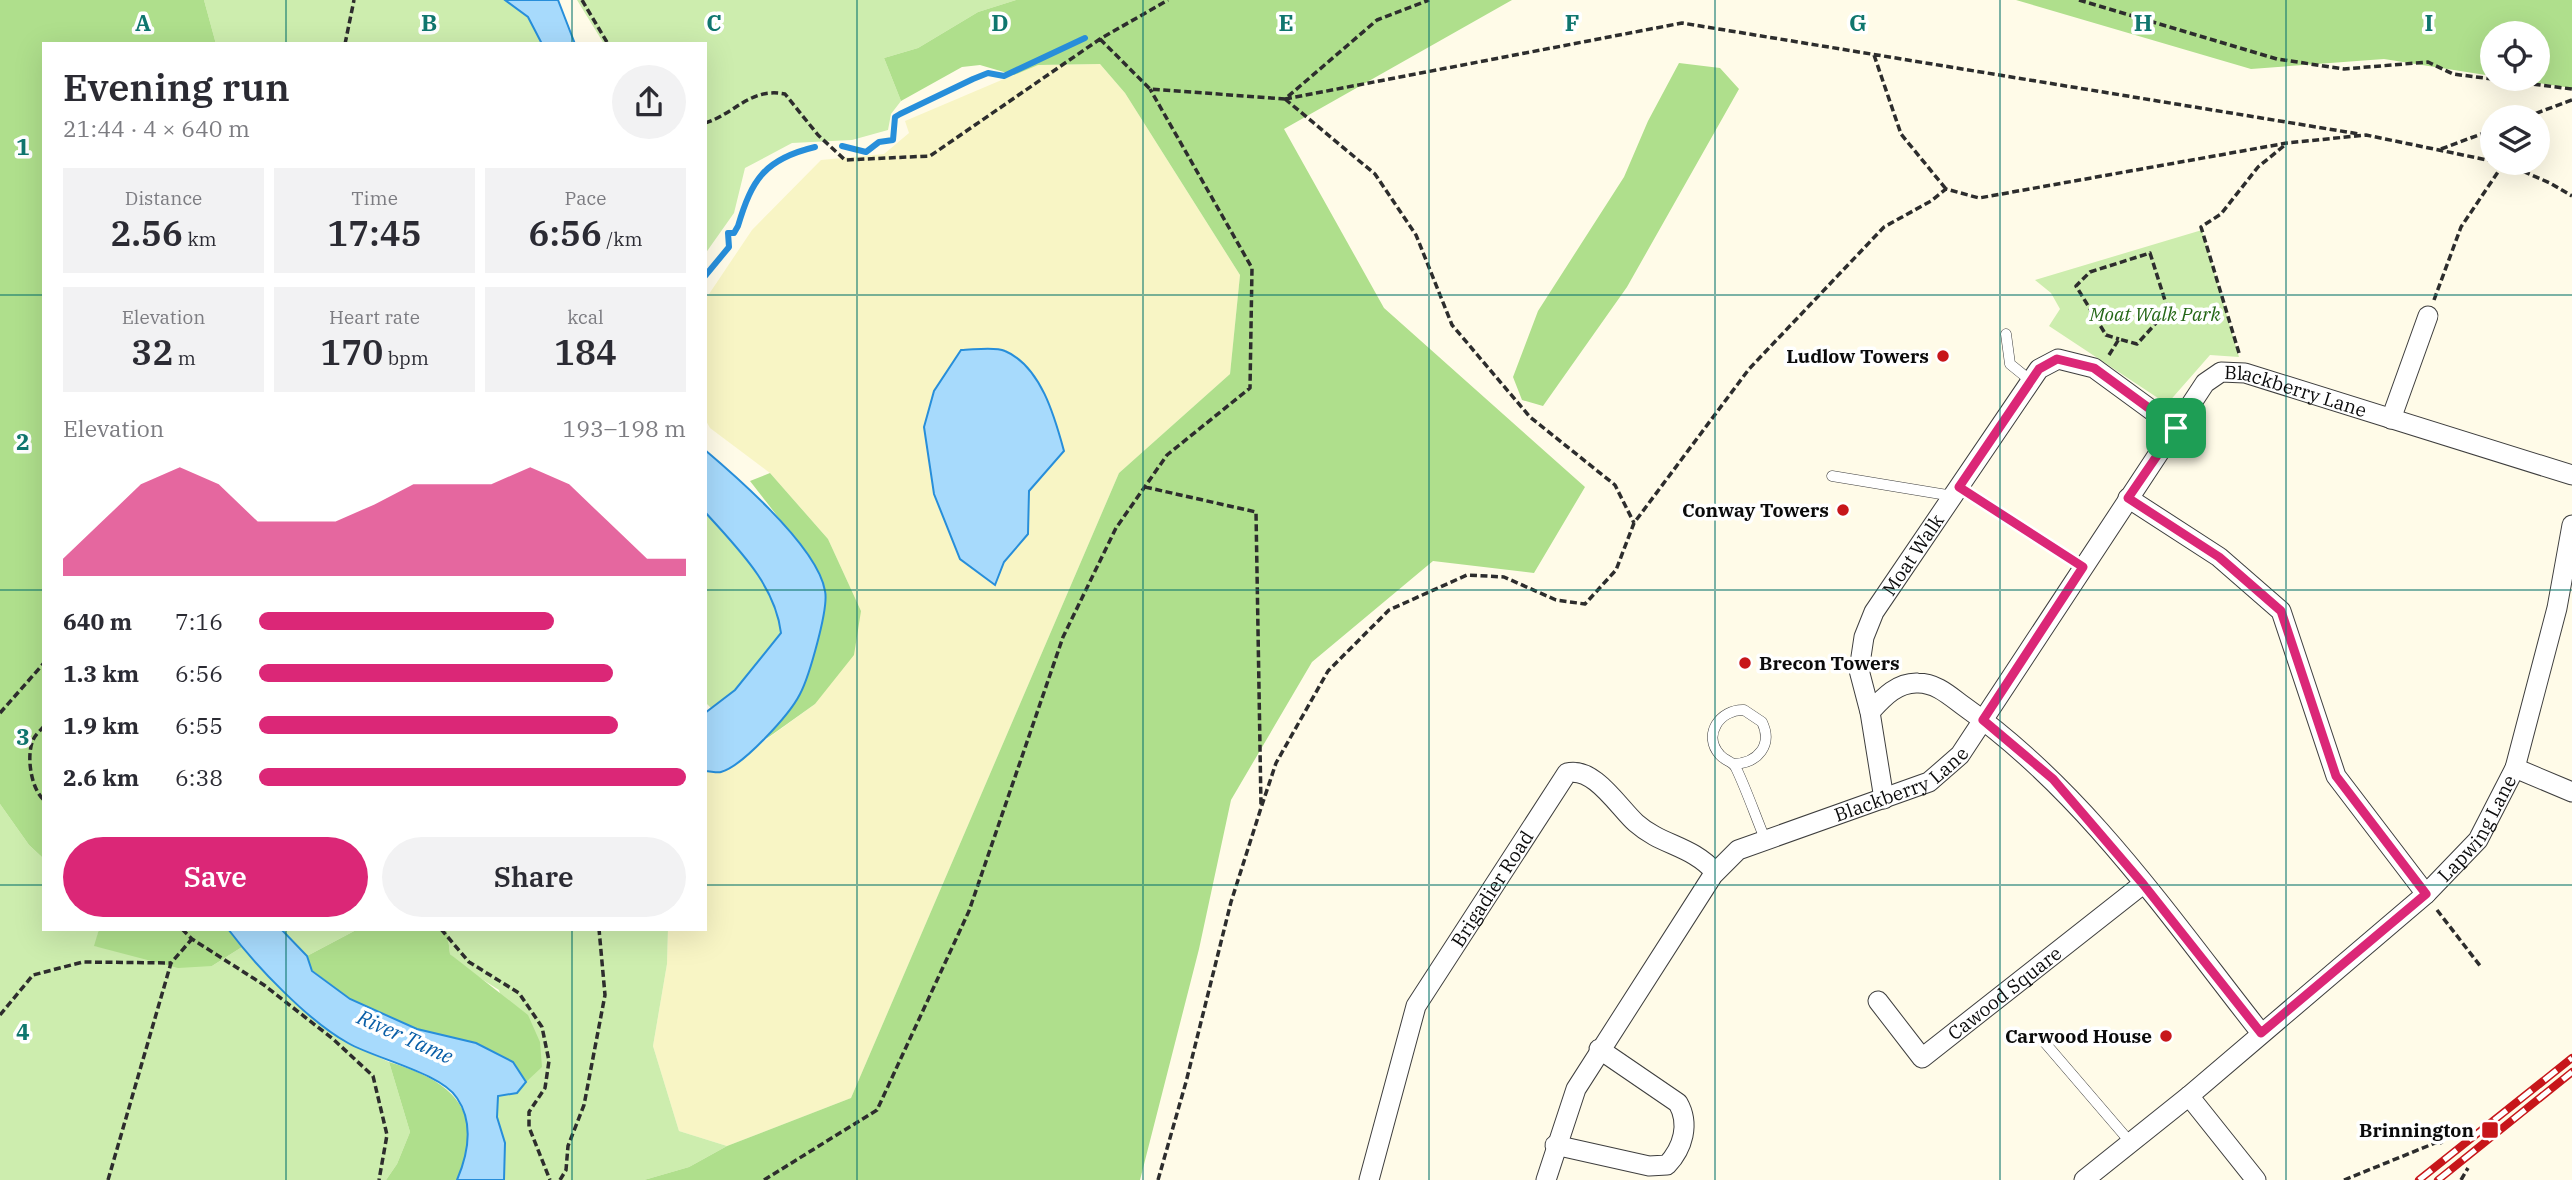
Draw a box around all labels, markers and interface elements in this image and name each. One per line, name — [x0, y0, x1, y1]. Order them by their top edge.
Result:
text: A — [135, 7, 151, 37]
text: B — [421, 7, 437, 37]
text: C — [706, 7, 722, 37]
text: D — [991, 7, 1009, 37]
text: E — [1278, 7, 1294, 37]
text: F — [1565, 7, 1579, 37]
text: G — [1849, 7, 1867, 37]
text: H — [2134, 7, 2152, 37]
text: I — [2425, 7, 2433, 37]
map controls — [2480, 21, 2550, 175]
button: locate — [2480, 21, 2550, 91]
text: Evening run — [63, 62, 290, 111]
button: share — [612, 65, 686, 139]
button: layers — [2480, 105, 2550, 175]
text: 21:44 · 4 × 640 m — [63, 113, 250, 143]
text: 1 — [16, 131, 30, 161]
text: Distance — [125, 186, 202, 210]
text: Time — [351, 186, 398, 210]
text: Pace — [565, 186, 606, 210]
text: 2.56 — [110, 210, 183, 256]
text: 17:45 — [327, 210, 422, 256]
text: 6:56 — [528, 210, 602, 256]
text: km — [183, 227, 217, 251]
text: /km — [602, 227, 643, 251]
park label: Moat Walk Park — [2088, 302, 2222, 326]
text: Elevation — [122, 305, 205, 329]
text: Heart rate — [329, 305, 420, 329]
text: kcal — [567, 305, 604, 329]
text: 32 — [131, 329, 173, 375]
text: 170 — [320, 329, 383, 375]
text: 184 — [554, 329, 617, 375]
place label: Ludlow Towers — [1786, 344, 1929, 368]
text: m — [173, 346, 196, 370]
text: bpm — [383, 346, 429, 370]
marker: Ludlow Towers — [1935, 348, 1951, 364]
street label: Blackberry Lane — [2224, 360, 2370, 422]
pin — [2146, 398, 2206, 458]
icon: arrive — [2157, 409, 2195, 447]
text: Elevation — [63, 413, 164, 443]
text: 193–198 m — [562, 413, 686, 443]
text: 2 — [16, 426, 30, 456]
place label: Conway Towers — [1682, 498, 1829, 522]
marker: Conway Towers — [1835, 502, 1851, 518]
street label: Moat Walk — [1877, 509, 1949, 600]
text: 640 m — [63, 606, 132, 636]
text: 7:16 — [175, 606, 223, 636]
place label: Brecon Towers — [1759, 651, 1900, 675]
marker: Brecon Towers — [1737, 655, 1753, 671]
text: 1.3 km — [63, 658, 139, 688]
text: 6:56 — [175, 658, 223, 688]
text: 1.9 km — [63, 710, 139, 740]
text: 6:55 — [175, 710, 223, 740]
text: 3 — [16, 721, 30, 751]
street label: Blackberry Lane — [1831, 743, 1974, 827]
text: 2.6 km — [63, 762, 139, 792]
text: 6:38 — [175, 762, 223, 792]
street label: Lapwing Lane — [2432, 771, 2521, 887]
street label: Brigadier Road — [1446, 826, 1538, 951]
button: Save — [63, 837, 368, 917]
button: Share — [382, 837, 686, 917]
street label: Cawood Square — [1943, 941, 2066, 1045]
water label: River Tame — [352, 1002, 458, 1070]
text: 4 — [16, 1016, 30, 1046]
place label: Carwood House — [2005, 1024, 2152, 1048]
marker: Carwood House — [2158, 1028, 2174, 1044]
place label: Brinnington — [2359, 1118, 2474, 1142]
marker: Brinnington — [2480, 1120, 2500, 1140]

